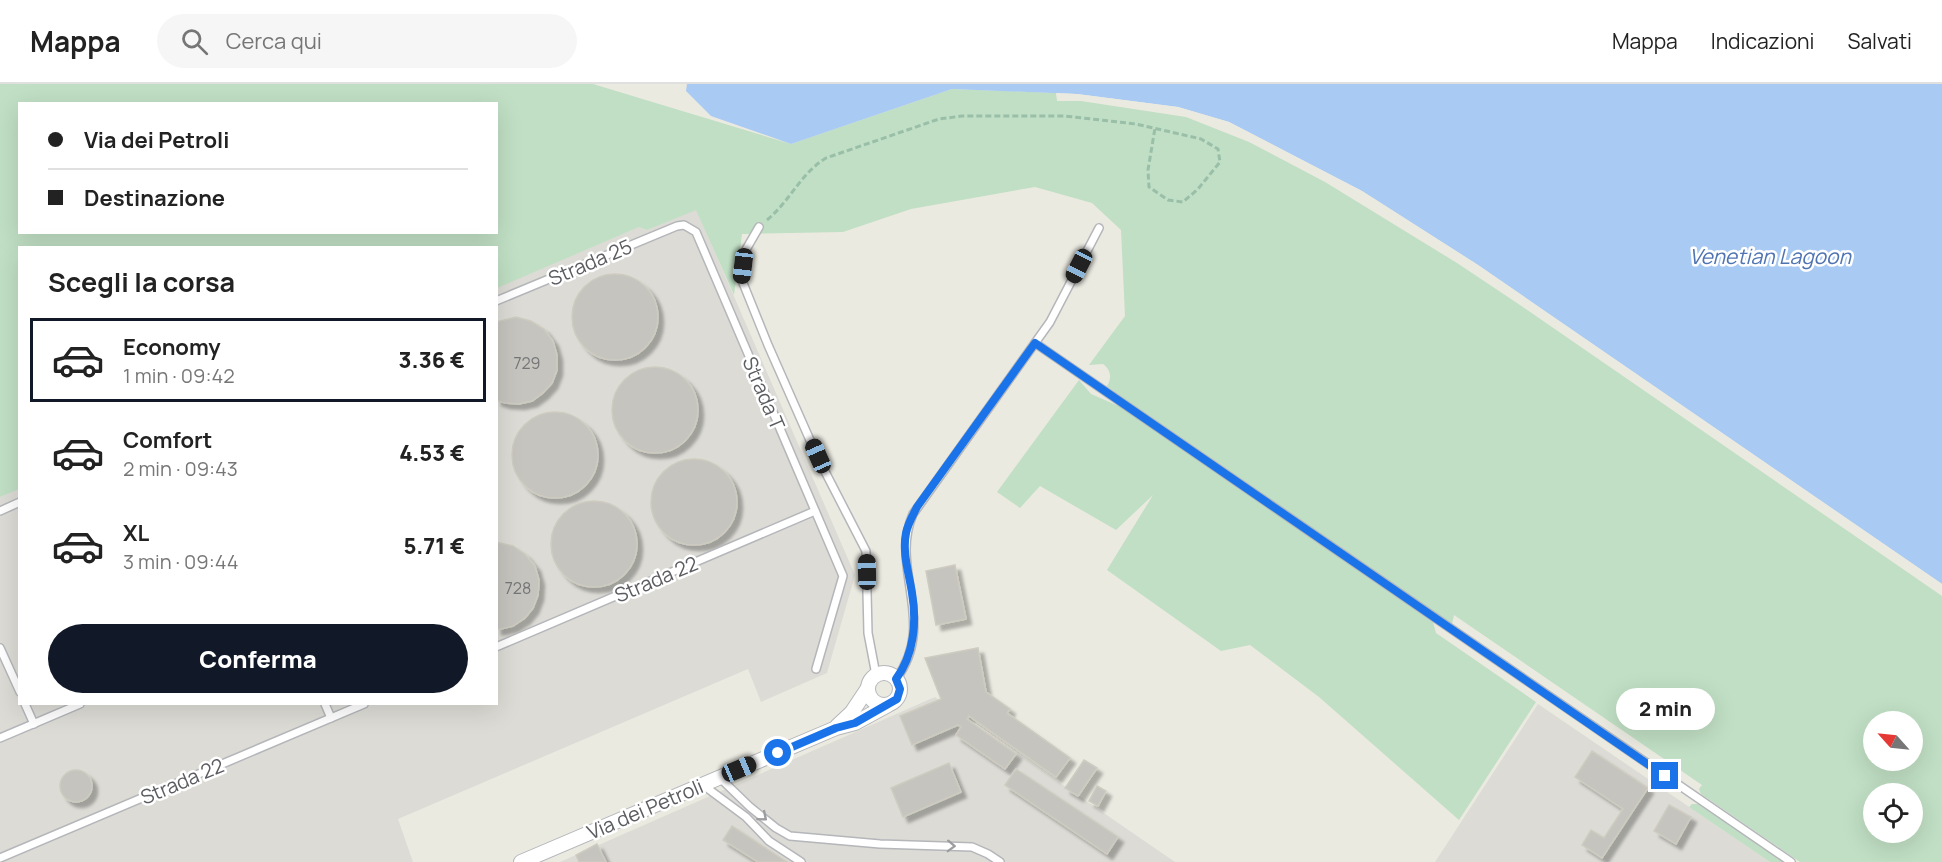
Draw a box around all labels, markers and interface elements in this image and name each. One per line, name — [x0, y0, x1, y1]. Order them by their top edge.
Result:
search box — [157, 14, 577, 68]
text: Mappa — [30, 22, 121, 60]
icon: search — [178, 25, 211, 58]
text: Cerca qui — [226, 26, 322, 56]
text: Mappa — [1612, 27, 1678, 55]
text: Indicazioni — [1711, 27, 1814, 55]
text: Salvati — [1847, 27, 1912, 55]
text: Via dei Petroli — [84, 125, 229, 155]
text: Destinazione — [84, 183, 225, 213]
street label: Strada 25 — [544, 232, 636, 292]
water label: Venetian Lagoon — [1689, 242, 1852, 270]
car — [1063, 246, 1095, 286]
car — [732, 247, 754, 285]
text: Scegli la corsa — [48, 263, 235, 300]
text: Economy — [123, 332, 221, 362]
icon: car — [51, 333, 105, 387]
text: 3.36 € — [399, 345, 465, 375]
house number: 729 — [513, 352, 541, 374]
street label: Strada T — [736, 352, 792, 434]
text: 1 min · 09:42 — [123, 362, 235, 389]
text: Comfort — [123, 425, 212, 455]
icon: car — [51, 426, 105, 480]
car — [802, 436, 834, 476]
text: 4.53 € — [399, 438, 465, 468]
text: 2 min · 09:43 — [123, 455, 238, 482]
text: XL — [123, 518, 149, 548]
icon: car — [51, 519, 105, 573]
text: 5.71 € — [403, 531, 465, 561]
text: 3 min · 09:44 — [123, 548, 238, 575]
street label: Strada 22 — [610, 549, 702, 609]
car — [858, 554, 876, 590]
house number: 728 — [505, 577, 531, 599]
button: Conferma — [48, 624, 468, 693]
callout: 2 min — [1616, 689, 1714, 731]
text: 2 min — [1639, 695, 1692, 722]
north arrow — [1863, 711, 1923, 771]
map controls — [1863, 711, 1923, 843]
route start — [764, 739, 791, 766]
street label: Strada 22 — [136, 751, 228, 811]
car — [719, 754, 759, 784]
route end — [1651, 762, 1678, 789]
street label: Via dei Petroli — [583, 772, 707, 846]
button: locate — [1863, 783, 1923, 843]
one-way arrow — [756, 810, 767, 821]
one-way arrow — [947, 840, 956, 852]

